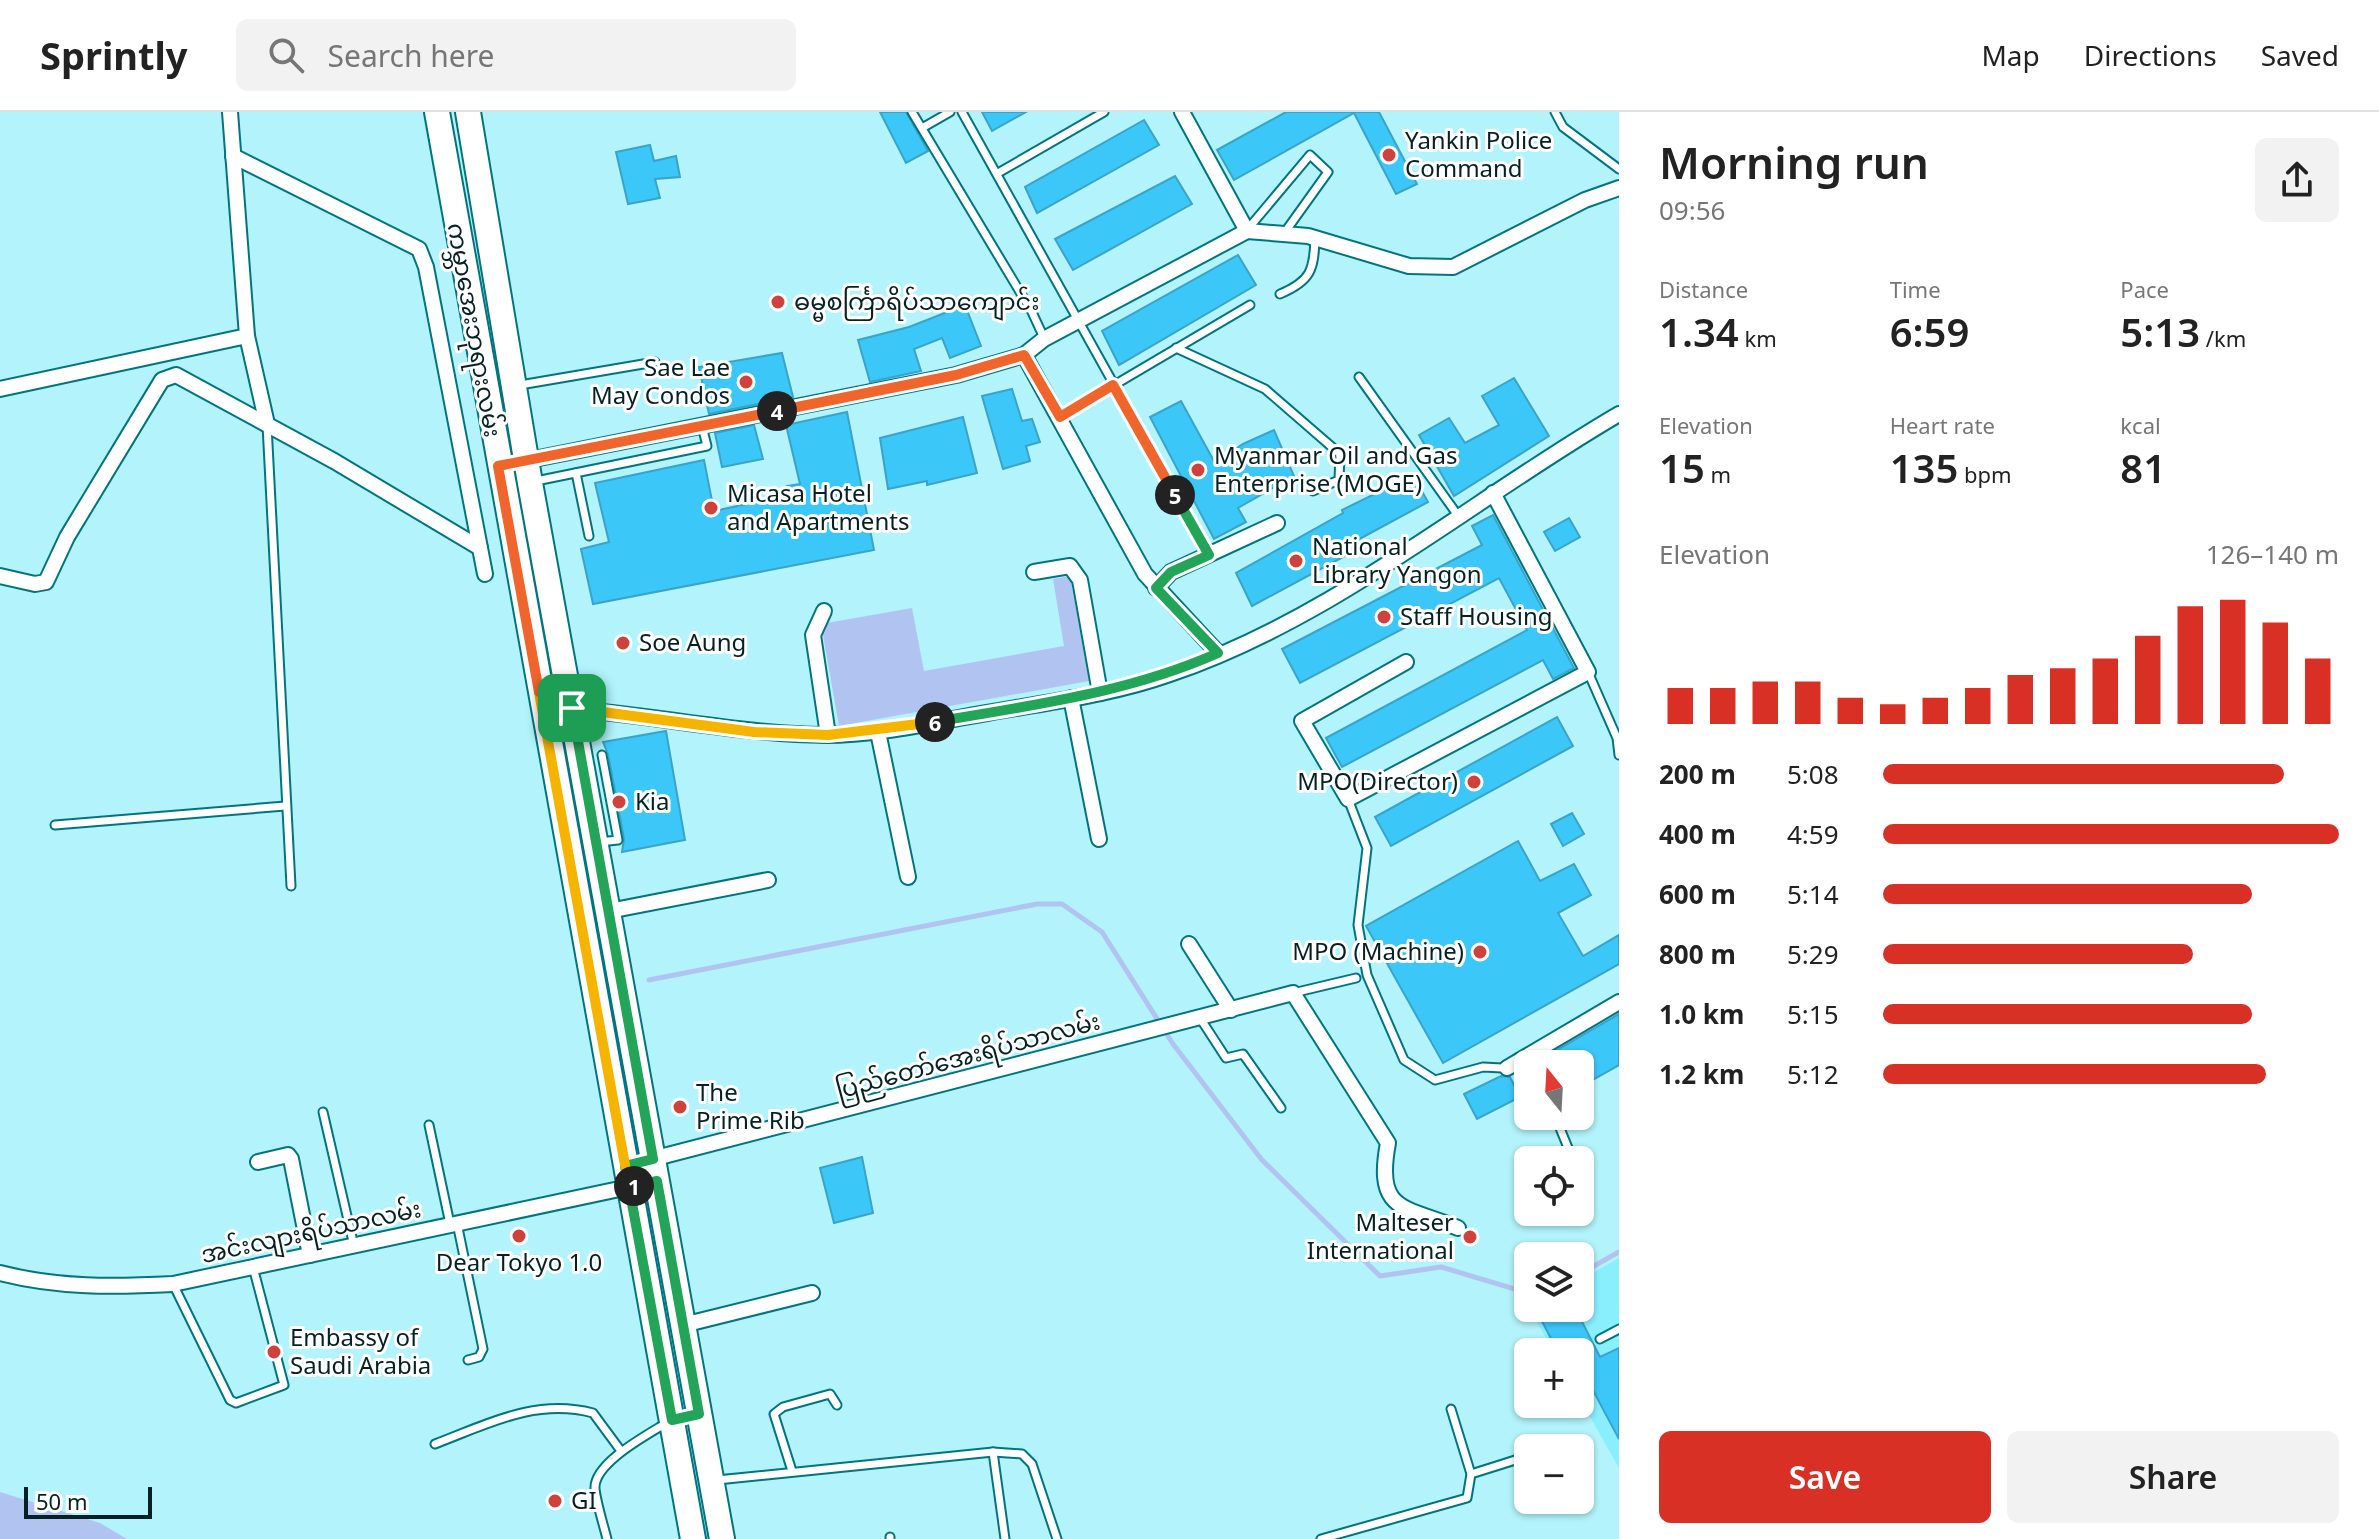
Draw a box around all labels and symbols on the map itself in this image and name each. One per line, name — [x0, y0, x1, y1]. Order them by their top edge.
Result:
place label: Yankin Police Command — [1405, 123, 1552, 184]
marker: Yankin Police Command — [1380, 146, 1398, 164]
street label: ကမ္ဘာအေးဘုရားလမ်း — [436, 220, 511, 440]
place label: ဓမ္မစင်္ကြာရိပ်သာကျောင်း — [794, 284, 1040, 322]
marker: ဓမ္မစင်္ကြာရိပ်သာကျောင်း — [769, 293, 787, 311]
place label: Sae Lae May Condos — [591, 350, 730, 411]
marker: Sae Lae May Condos — [737, 373, 755, 391]
pin: 4 — [757, 391, 797, 431]
place label: Myanmar Oil and Gas Enterprise (MOGE) — [1214, 438, 1457, 499]
marker: Myanmar Oil and Gas Enterprise (MOGE) — [1189, 461, 1207, 479]
pin: 5 — [1155, 475, 1195, 515]
place label: Micasa Hotel and Apartments — [727, 476, 909, 537]
marker: Micasa Hotel and Apartments — [702, 499, 720, 517]
place label: National Library Yangon — [1312, 529, 1482, 590]
marker: National Library Yangon — [1287, 552, 1305, 570]
place label: Staff Housing — [1400, 599, 1552, 632]
marker: Staff Housing — [1375, 608, 1393, 626]
place label: Soe Aung — [639, 625, 746, 658]
marker: Soe Aung — [614, 634, 632, 652]
pin — [538, 674, 606, 742]
pin: 6 — [915, 702, 955, 742]
place label: MPO(Director) — [1297, 764, 1458, 797]
marker: MPO(Director) — [1465, 773, 1483, 791]
place label: Kia — [635, 784, 670, 817]
marker: Kia — [610, 793, 628, 811]
place label: MPO (Machine) — [1292, 934, 1464, 967]
marker: MPO (Machine) — [1471, 943, 1489, 961]
street label: ပြည်တော်အေးရိပ်သာလမ်း — [832, 1003, 1104, 1110]
north arrow — [1514, 1050, 1594, 1130]
place label: The Prime Rib — [696, 1075, 805, 1136]
marker: The Prime Rib — [671, 1098, 689, 1116]
pin: 1 — [614, 1166, 654, 1206]
street label: အင်းလျားရိပ်သာလမ်း — [198, 1191, 425, 1274]
place label: Malteser International — [1307, 1205, 1454, 1266]
marker: Dear Tokyo 1.0 — [510, 1227, 528, 1245]
marker: Malteser International — [1461, 1228, 1479, 1246]
place label: Dear Tokyo 1.0 — [436, 1245, 602, 1278]
place label: Embassy of Saudi Arabia — [290, 1320, 431, 1381]
marker: Embassy of Saudi Arabia — [265, 1343, 283, 1361]
scale bar — [24, 1483, 152, 1519]
place label: GI — [571, 1483, 597, 1516]
marker: GI — [546, 1492, 564, 1510]

